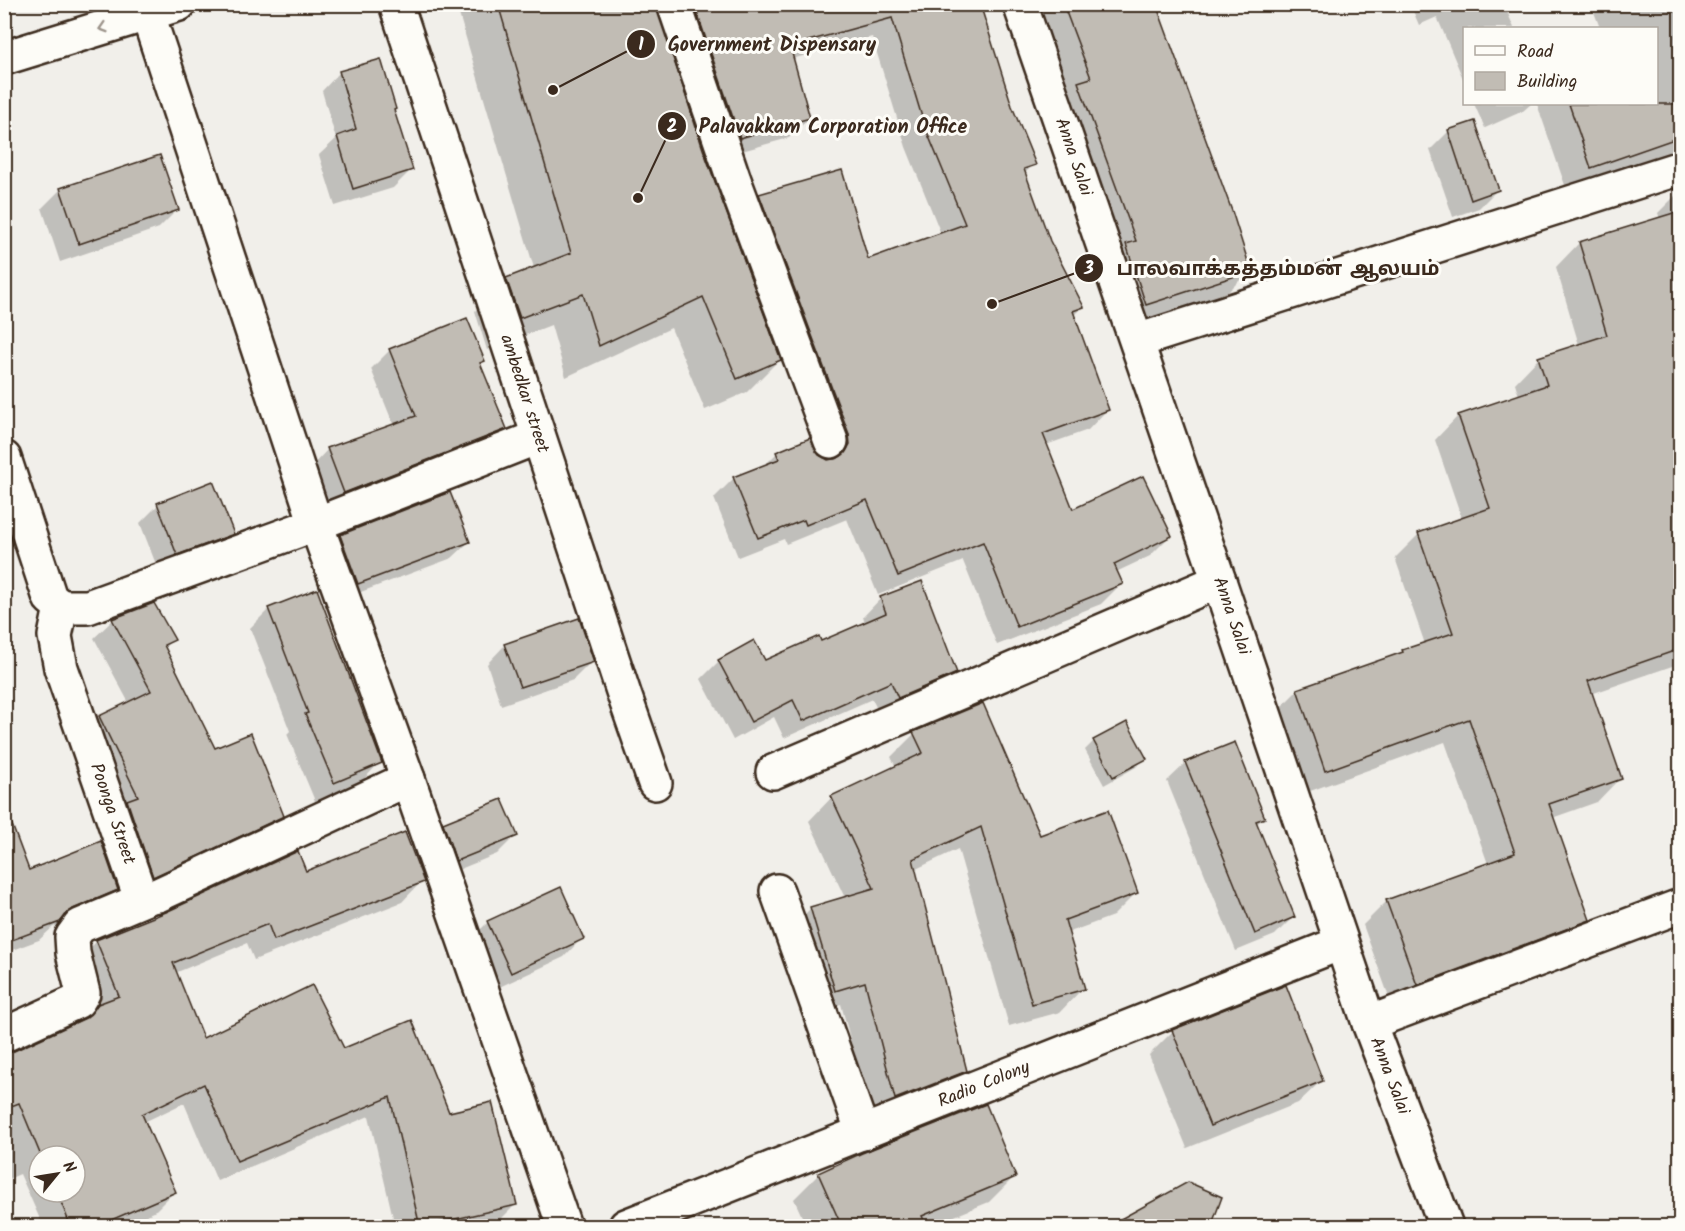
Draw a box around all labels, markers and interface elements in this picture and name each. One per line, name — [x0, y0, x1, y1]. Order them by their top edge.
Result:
one-way arrow — [99, 21, 109, 33]
callout: Government Dispensary — [626, 25, 888, 63]
legend — [1463, 27, 1658, 105]
text: Government Dispensary — [668, 30, 877, 62]
text: 1 — [638, 31, 644, 60]
text: Road — [1517, 38, 1554, 67]
text: Building — [1517, 68, 1577, 97]
callout: Palavakkam Corporation Office — [657, 107, 979, 145]
text: Palavakkam Corporation Office — [699, 112, 967, 144]
text: 2 — [667, 113, 677, 142]
street label: Anna Salai — [1046, 114, 1100, 201]
callout: பாலவாக்கத்தம்மன் ஆலயம் — [1074, 249, 1452, 287]
text: பாலவாக்கத்தம்மன் ஆலயம் — [1116, 254, 1440, 286]
text: 3 — [1083, 255, 1094, 284]
street label: ambedkar street — [491, 331, 557, 458]
street label: Anna Salai — [1204, 573, 1258, 660]
street label: Poonga Street — [81, 759, 143, 870]
street label: Anna Salai — [1361, 1033, 1417, 1120]
street label: Radio Colony — [934, 1053, 1035, 1117]
north arrow — [27, 1144, 87, 1204]
text: N — [55, 1157, 82, 1178]

